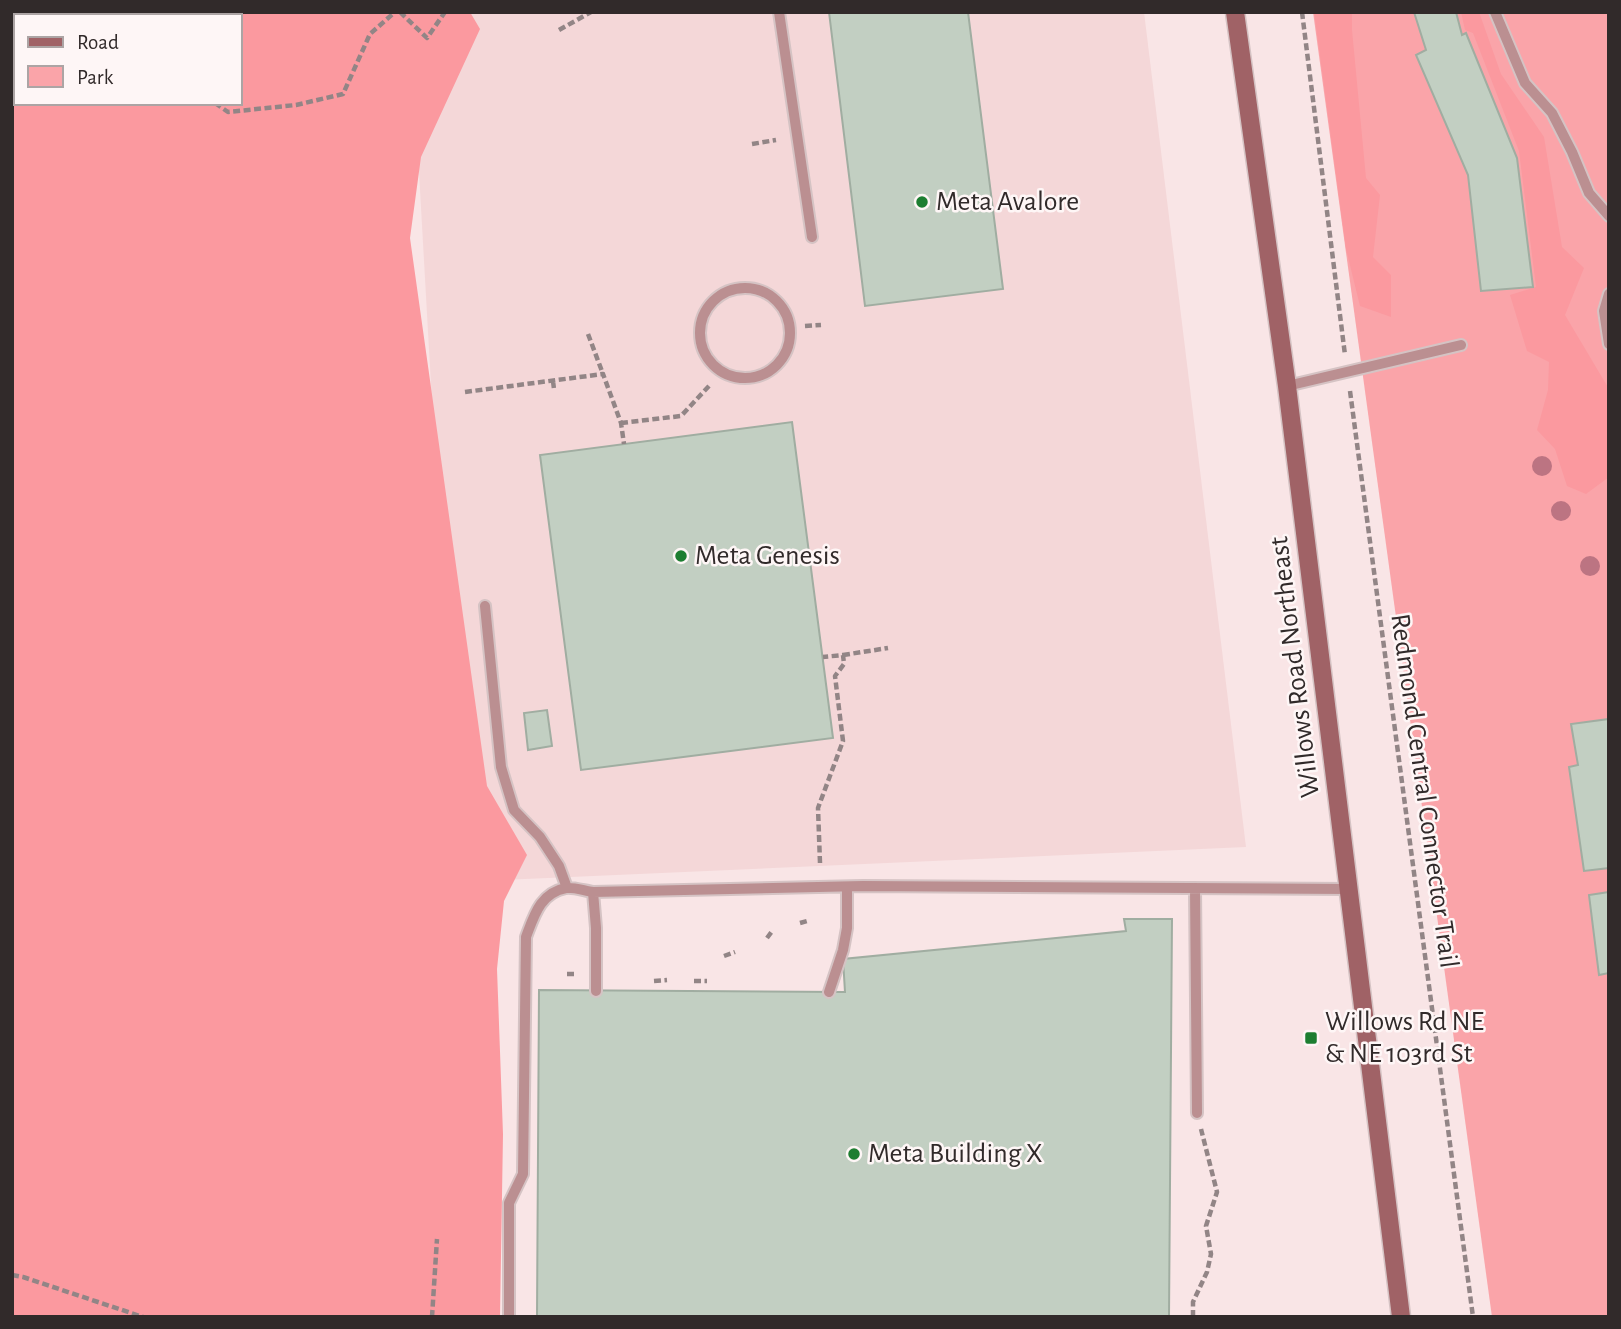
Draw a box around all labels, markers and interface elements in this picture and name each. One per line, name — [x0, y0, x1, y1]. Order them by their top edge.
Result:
legend — [14, 14, 242, 105]
text: Road — [77, 32, 119, 53]
text: Park — [77, 67, 114, 88]
place label: Meta Avalore — [936, 188, 1079, 216]
marker: Meta Avalore — [914, 194, 930, 210]
street label: Willows Road Northeast — [1265, 535, 1325, 799]
place label: Meta Genesis — [695, 542, 840, 570]
marker: Meta Genesis — [673, 548, 689, 564]
street label: Redmond Central Connector Trail — [1385, 612, 1463, 970]
place label: Willows Rd NE & NE 103rd St — [1325, 1008, 1484, 1068]
marker: Willows Rd NE & NE 103rd St — [1303, 1030, 1319, 1046]
place label: Meta Building X — [868, 1140, 1043, 1168]
marker: Meta Building X — [846, 1146, 862, 1162]

